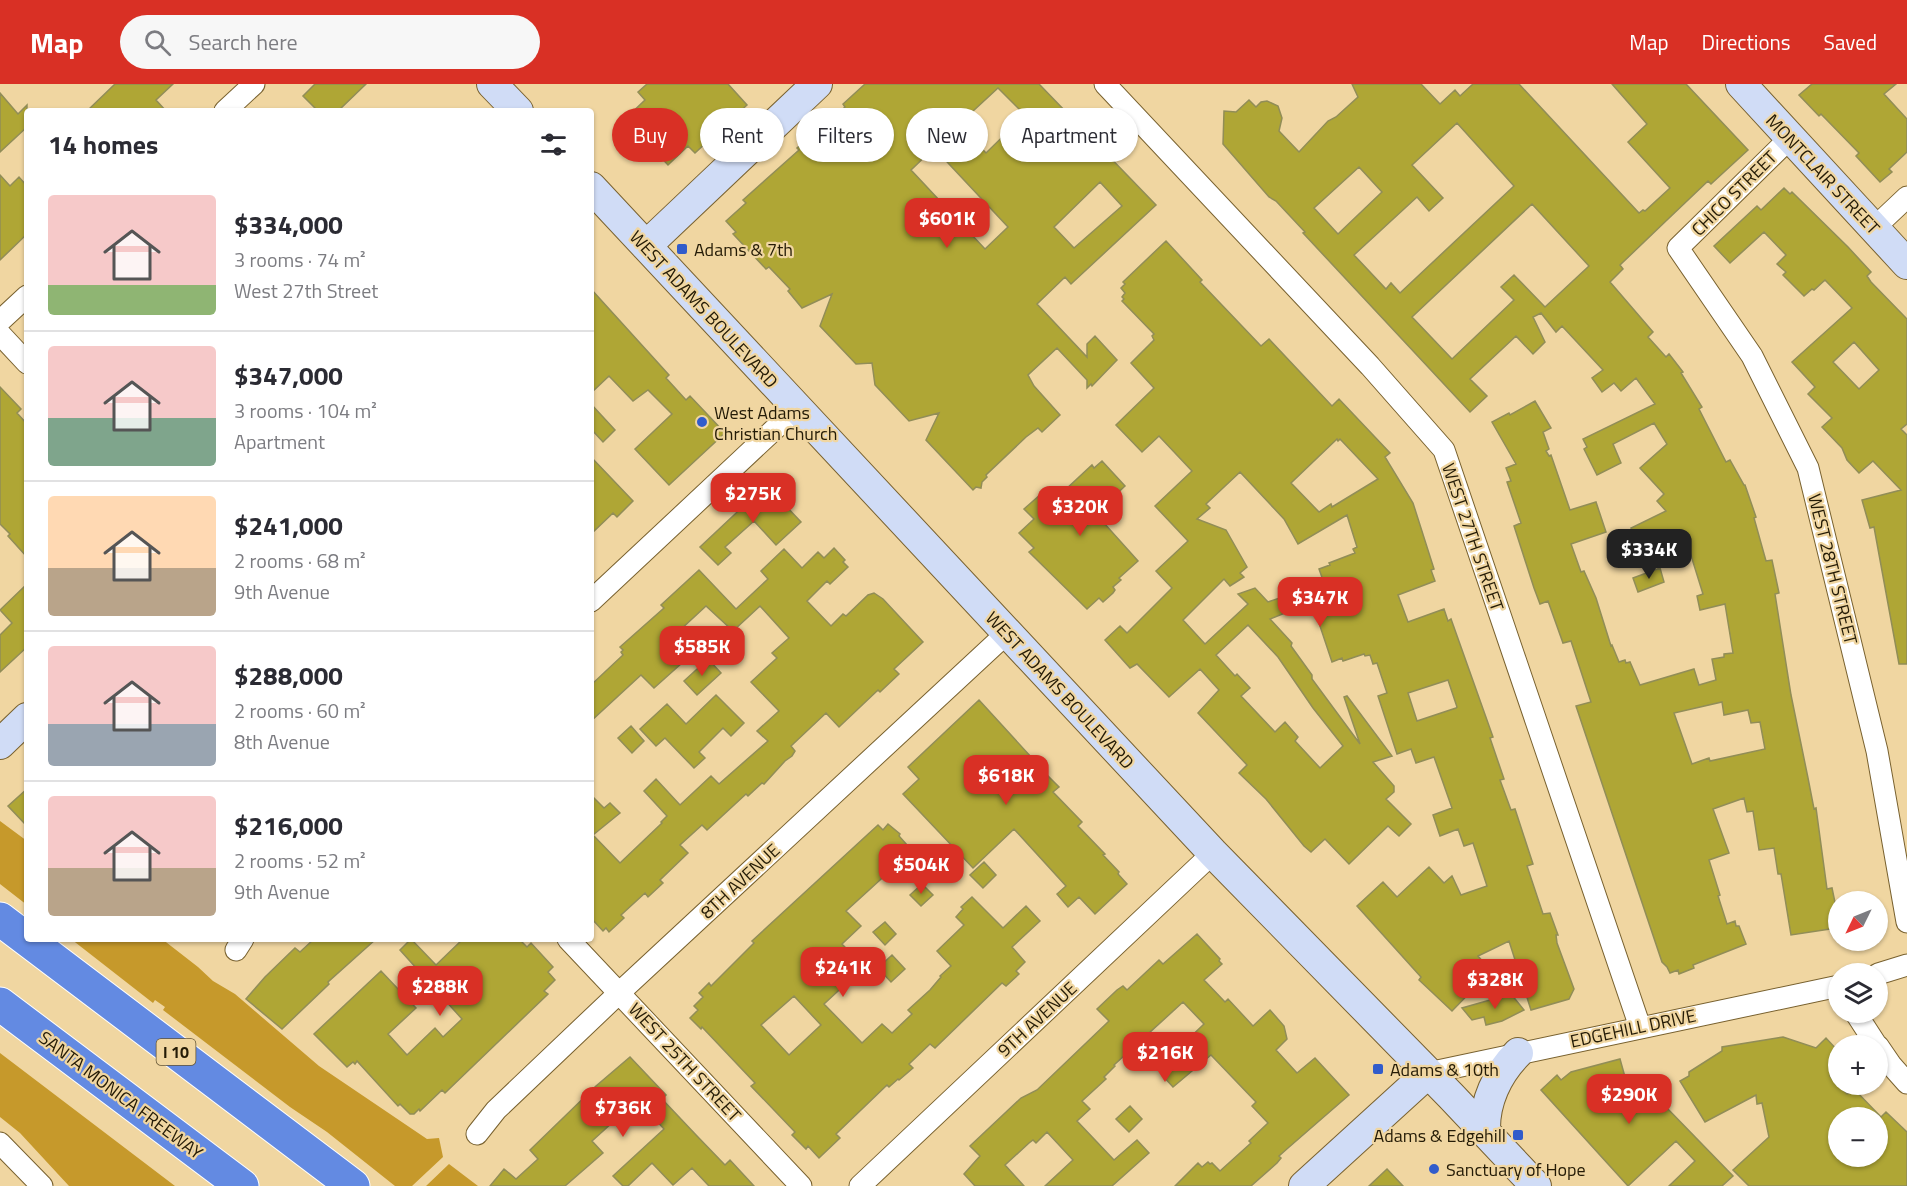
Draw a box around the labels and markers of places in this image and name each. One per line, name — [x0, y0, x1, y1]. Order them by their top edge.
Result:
pin: $601K — [905, 198, 989, 249]
place label: Adams & 7th — [694, 236, 793, 263]
marker: Adams & 7th — [675, 242, 689, 256]
place label: West Adams Christian Church — [714, 399, 837, 447]
marker: West Adams Christian Church — [695, 415, 709, 429]
pin: $275K — [711, 473, 795, 524]
pin: $320K — [1038, 486, 1122, 537]
pin: $334K — [1607, 529, 1691, 580]
pin: $347K — [1278, 577, 1362, 628]
pin: $585K — [660, 626, 744, 677]
pin: $618K — [964, 755, 1048, 806]
pin: $504K — [879, 844, 963, 895]
pin: $241K — [801, 947, 885, 998]
pin: $328K — [1453, 959, 1537, 1010]
pin: $288K — [398, 966, 482, 1017]
pin: $216K — [1123, 1032, 1207, 1083]
place label: Adams & 10th — [1390, 1056, 1499, 1083]
marker: Adams & 10th — [1371, 1062, 1385, 1076]
pin: $290K — [1587, 1074, 1671, 1125]
pin: $736K — [581, 1087, 665, 1138]
place label: Adams & Edgehill — [1374, 1122, 1506, 1149]
marker: Adams & Edgehill — [1511, 1128, 1525, 1142]
place label: Sanctuary of Hope — [1446, 1156, 1586, 1183]
marker: Sanctuary of Hope — [1427, 1162, 1441, 1176]

